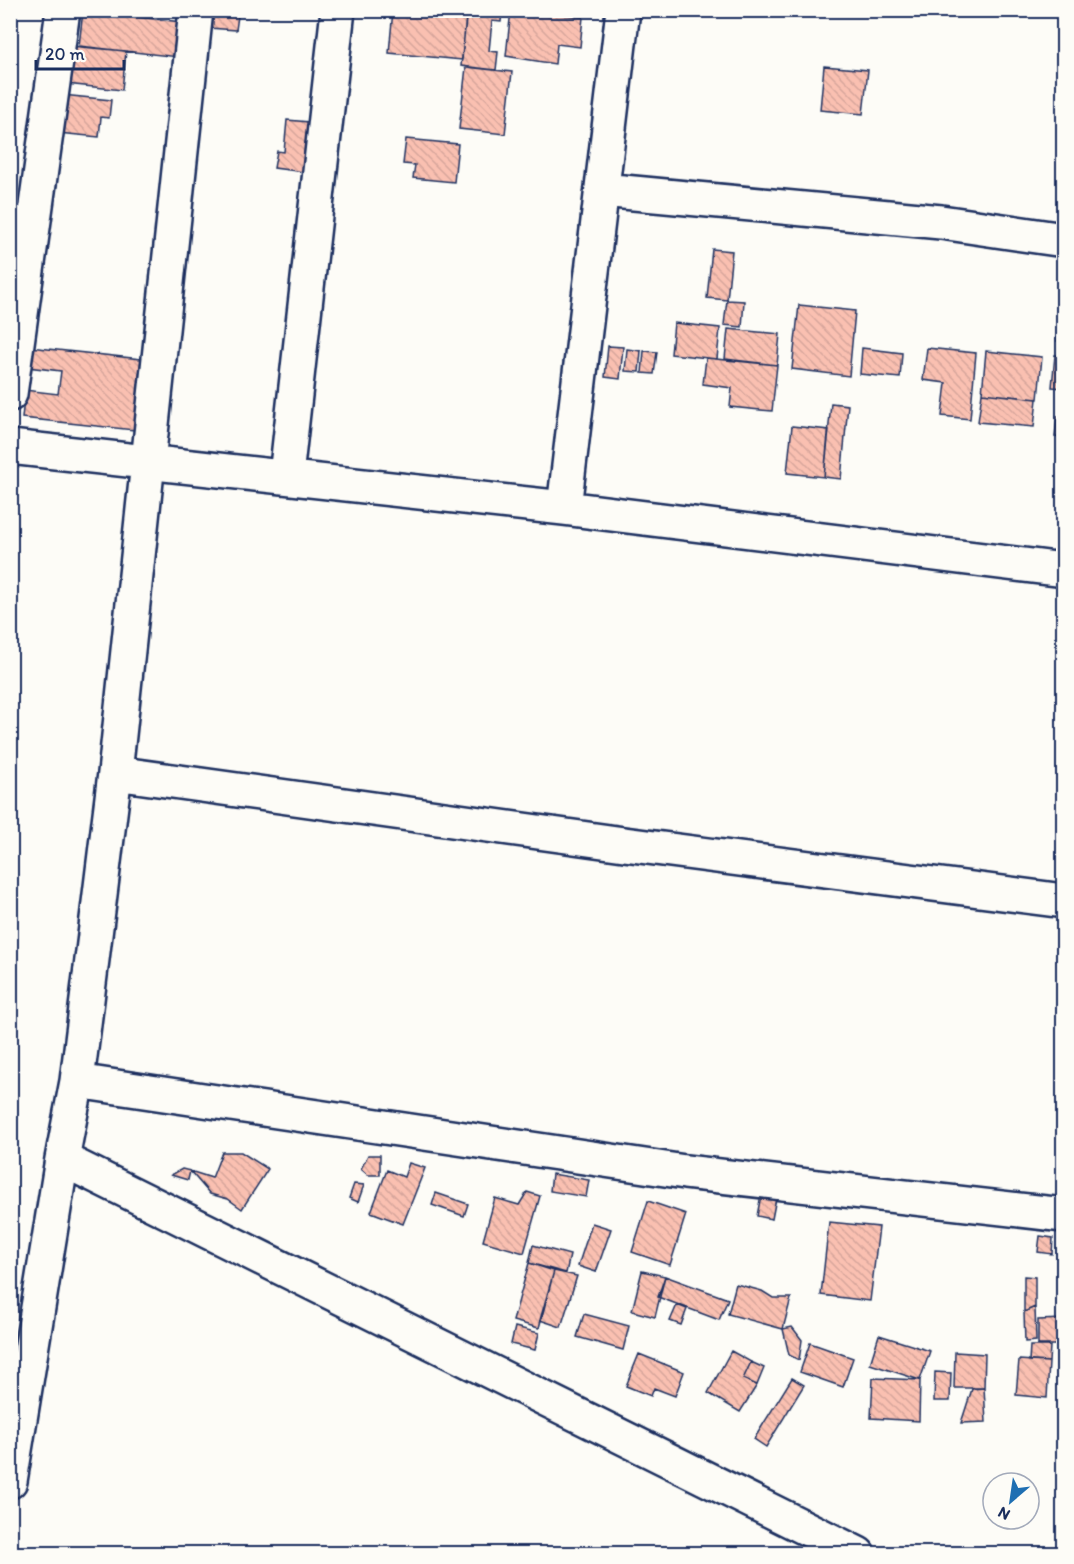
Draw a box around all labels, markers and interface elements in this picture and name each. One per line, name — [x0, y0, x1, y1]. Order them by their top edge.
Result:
scale bar — [36, 33, 124, 71]
text: 20 m — [45, 43, 85, 65]
north arrow — [981, 1471, 1041, 1531]
text: N — [995, 1503, 1013, 1525]

